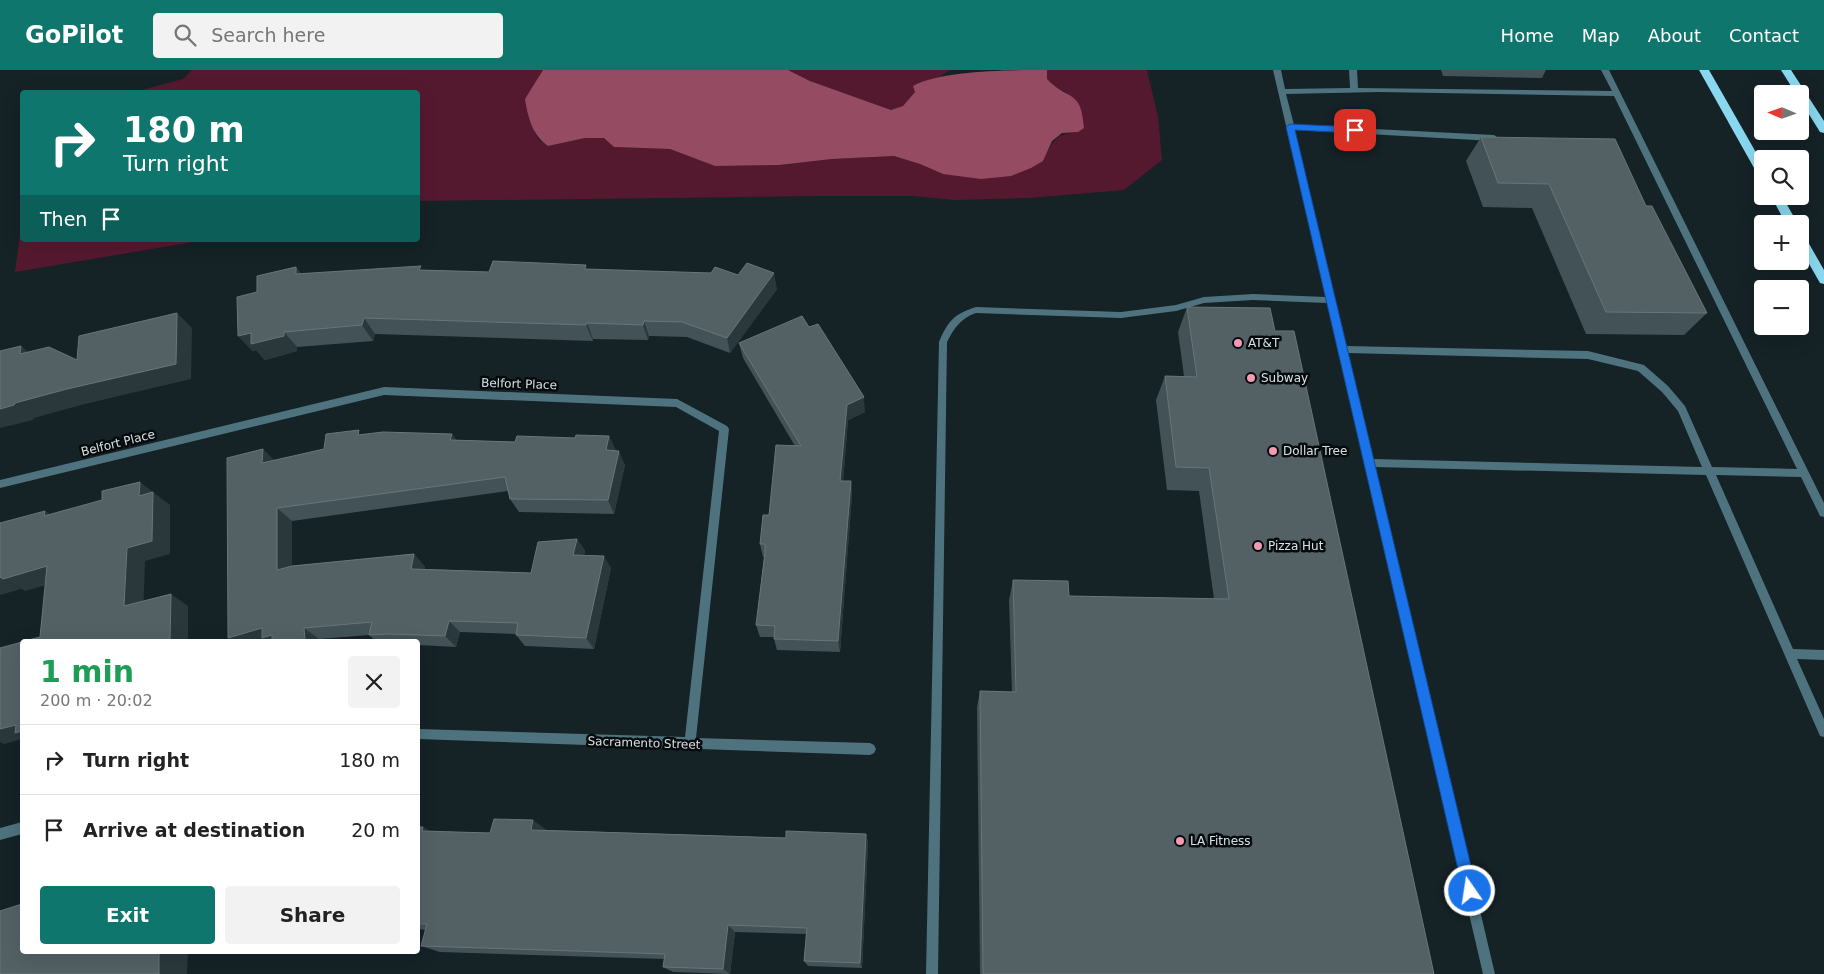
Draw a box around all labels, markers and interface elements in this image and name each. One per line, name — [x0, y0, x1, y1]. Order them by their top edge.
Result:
search box — [153, 13, 503, 58]
text: GoPilot — [25, 21, 123, 49]
icon: search — [171, 21, 199, 49]
text: Search here — [211, 24, 325, 46]
text: Home — [1501, 25, 1554, 46]
text: Map — [1582, 25, 1620, 46]
text: About — [1648, 25, 1701, 46]
text: Contact — [1729, 25, 1799, 46]
north arrow — [1754, 85, 1809, 140]
map controls — [1754, 85, 1809, 335]
pin — [1334, 109, 1376, 151]
icon: right — [40, 110, 105, 175]
text: 180 m — [123, 110, 245, 150]
icon: arrive — [1341, 116, 1369, 144]
button: search — [1754, 150, 1809, 205]
text: Turn right — [123, 151, 228, 176]
icon: arrive — [97, 205, 125, 233]
text: Then — [40, 208, 87, 230]
button: + — [1754, 215, 1809, 270]
button: − — [1754, 280, 1809, 335]
place label: AT&T — [1248, 336, 1280, 350]
marker: AT&T — [1232, 337, 1244, 349]
place label: Subway — [1261, 371, 1308, 385]
marker: Subway — [1245, 372, 1257, 384]
street label: Belfort Place — [481, 376, 557, 392]
street label: Belfort Place — [79, 427, 157, 459]
place label: Dollar Tree — [1283, 444, 1347, 458]
marker: Dollar Tree — [1267, 445, 1279, 457]
place label: Pizza Hut — [1268, 539, 1324, 553]
marker: Pizza Hut — [1252, 540, 1264, 552]
text: 1 min — [40, 654, 134, 689]
button: close — [348, 656, 400, 708]
text: 200 m · 20:02 — [40, 691, 153, 710]
street label: Sacramento Street — [587, 734, 701, 752]
icon: right — [40, 746, 68, 774]
text: Turn right — [83, 749, 189, 771]
text: 180 m — [339, 749, 400, 771]
icon: arrive — [40, 816, 68, 844]
text: Arrive at destination — [83, 819, 305, 841]
text: 20 m — [351, 819, 400, 841]
place label: LA Fitness — [1190, 834, 1251, 848]
marker: LA Fitness — [1174, 835, 1186, 847]
position arrow — [1443, 864, 1495, 916]
button: Exit — [40, 886, 215, 944]
button: Share — [225, 886, 400, 944]

